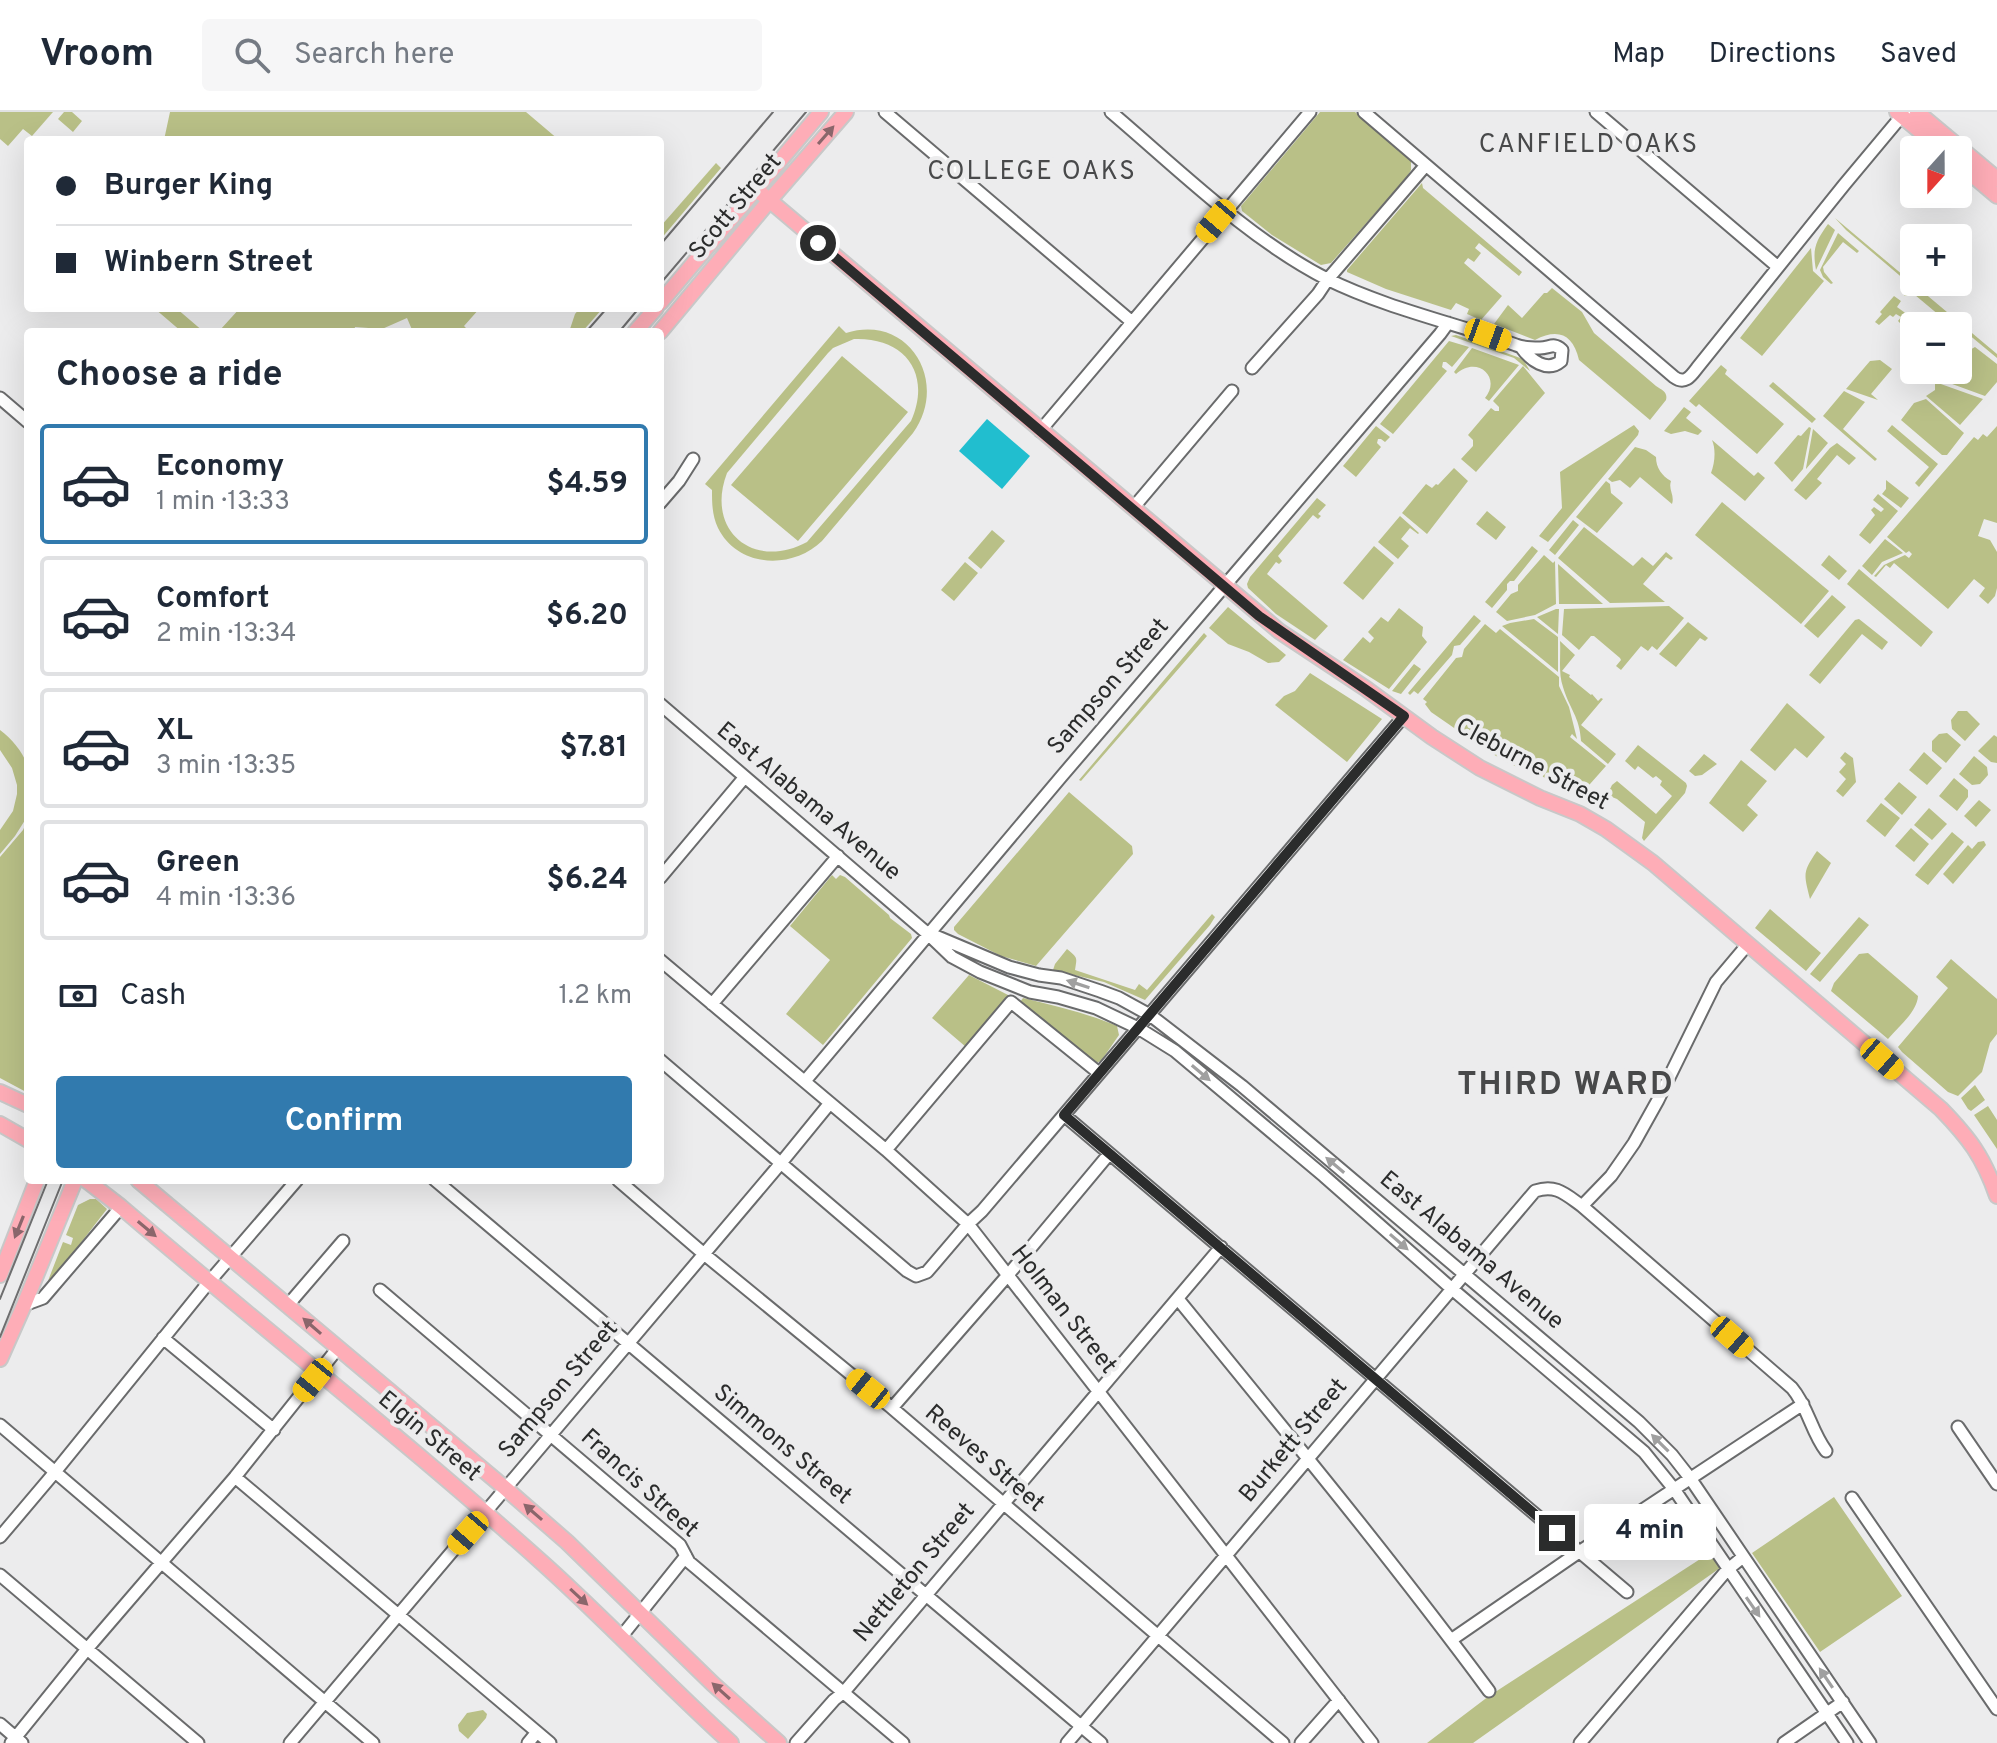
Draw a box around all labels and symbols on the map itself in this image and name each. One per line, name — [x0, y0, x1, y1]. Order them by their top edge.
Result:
one-way arrow — [817, 126, 834, 146]
district label: CANFIELD OAKS — [1479, 129, 1699, 162]
north arrow — [1900, 136, 1972, 208]
street label: Scott Street — [683, 148, 789, 266]
district label: COLLEGE OAKS — [927, 156, 1137, 189]
car — [1191, 195, 1241, 247]
route start — [800, 225, 836, 261]
car — [1461, 316, 1515, 354]
street label: Sampson Street — [1042, 613, 1176, 761]
street label: Cleburne Street — [1450, 712, 1614, 818]
street label: East Alabama Avenue — [710, 716, 906, 888]
one-way arrow — [1066, 977, 1090, 990]
car — [1856, 1034, 1908, 1084]
one-way arrow — [1191, 1064, 1211, 1081]
district label: THIRD WARD — [1457, 1066, 1675, 1106]
one-way arrow — [1326, 1157, 1346, 1174]
street label: East Alabama Avenue — [1373, 1165, 1569, 1337]
one-way arrow — [12, 1215, 25, 1239]
one-way arrow — [136, 1220, 156, 1237]
one-way arrow — [1389, 1233, 1409, 1251]
street label: Holman Street — [1003, 1240, 1123, 1380]
car — [1706, 1312, 1758, 1362]
street label: Sampson Street — [493, 1315, 625, 1465]
one-way arrow — [303, 1318, 322, 1336]
car — [289, 1354, 337, 1406]
car — [842, 1365, 894, 1413]
street label: Burkett Street — [1233, 1373, 1355, 1509]
street label: Simmons Street — [707, 1378, 857, 1512]
street label: Elgin Street — [371, 1385, 487, 1489]
street label: Reeves Street — [918, 1399, 1050, 1519]
street label: Francis Street — [574, 1423, 704, 1545]
one-way arrow — [1651, 1435, 1670, 1453]
street label: Nettleton Street — [848, 1497, 982, 1649]
one-way arrow — [523, 1504, 543, 1521]
callout: 4 min — [1585, 1505, 1717, 1561]
car — [443, 1507, 493, 1559]
route end — [1539, 1515, 1575, 1551]
one-way arrow — [569, 1588, 588, 1606]
one-way arrow — [1745, 1596, 1760, 1617]
one-way arrow — [1819, 1668, 1834, 1689]
one-way arrow — [712, 1682, 731, 1700]

